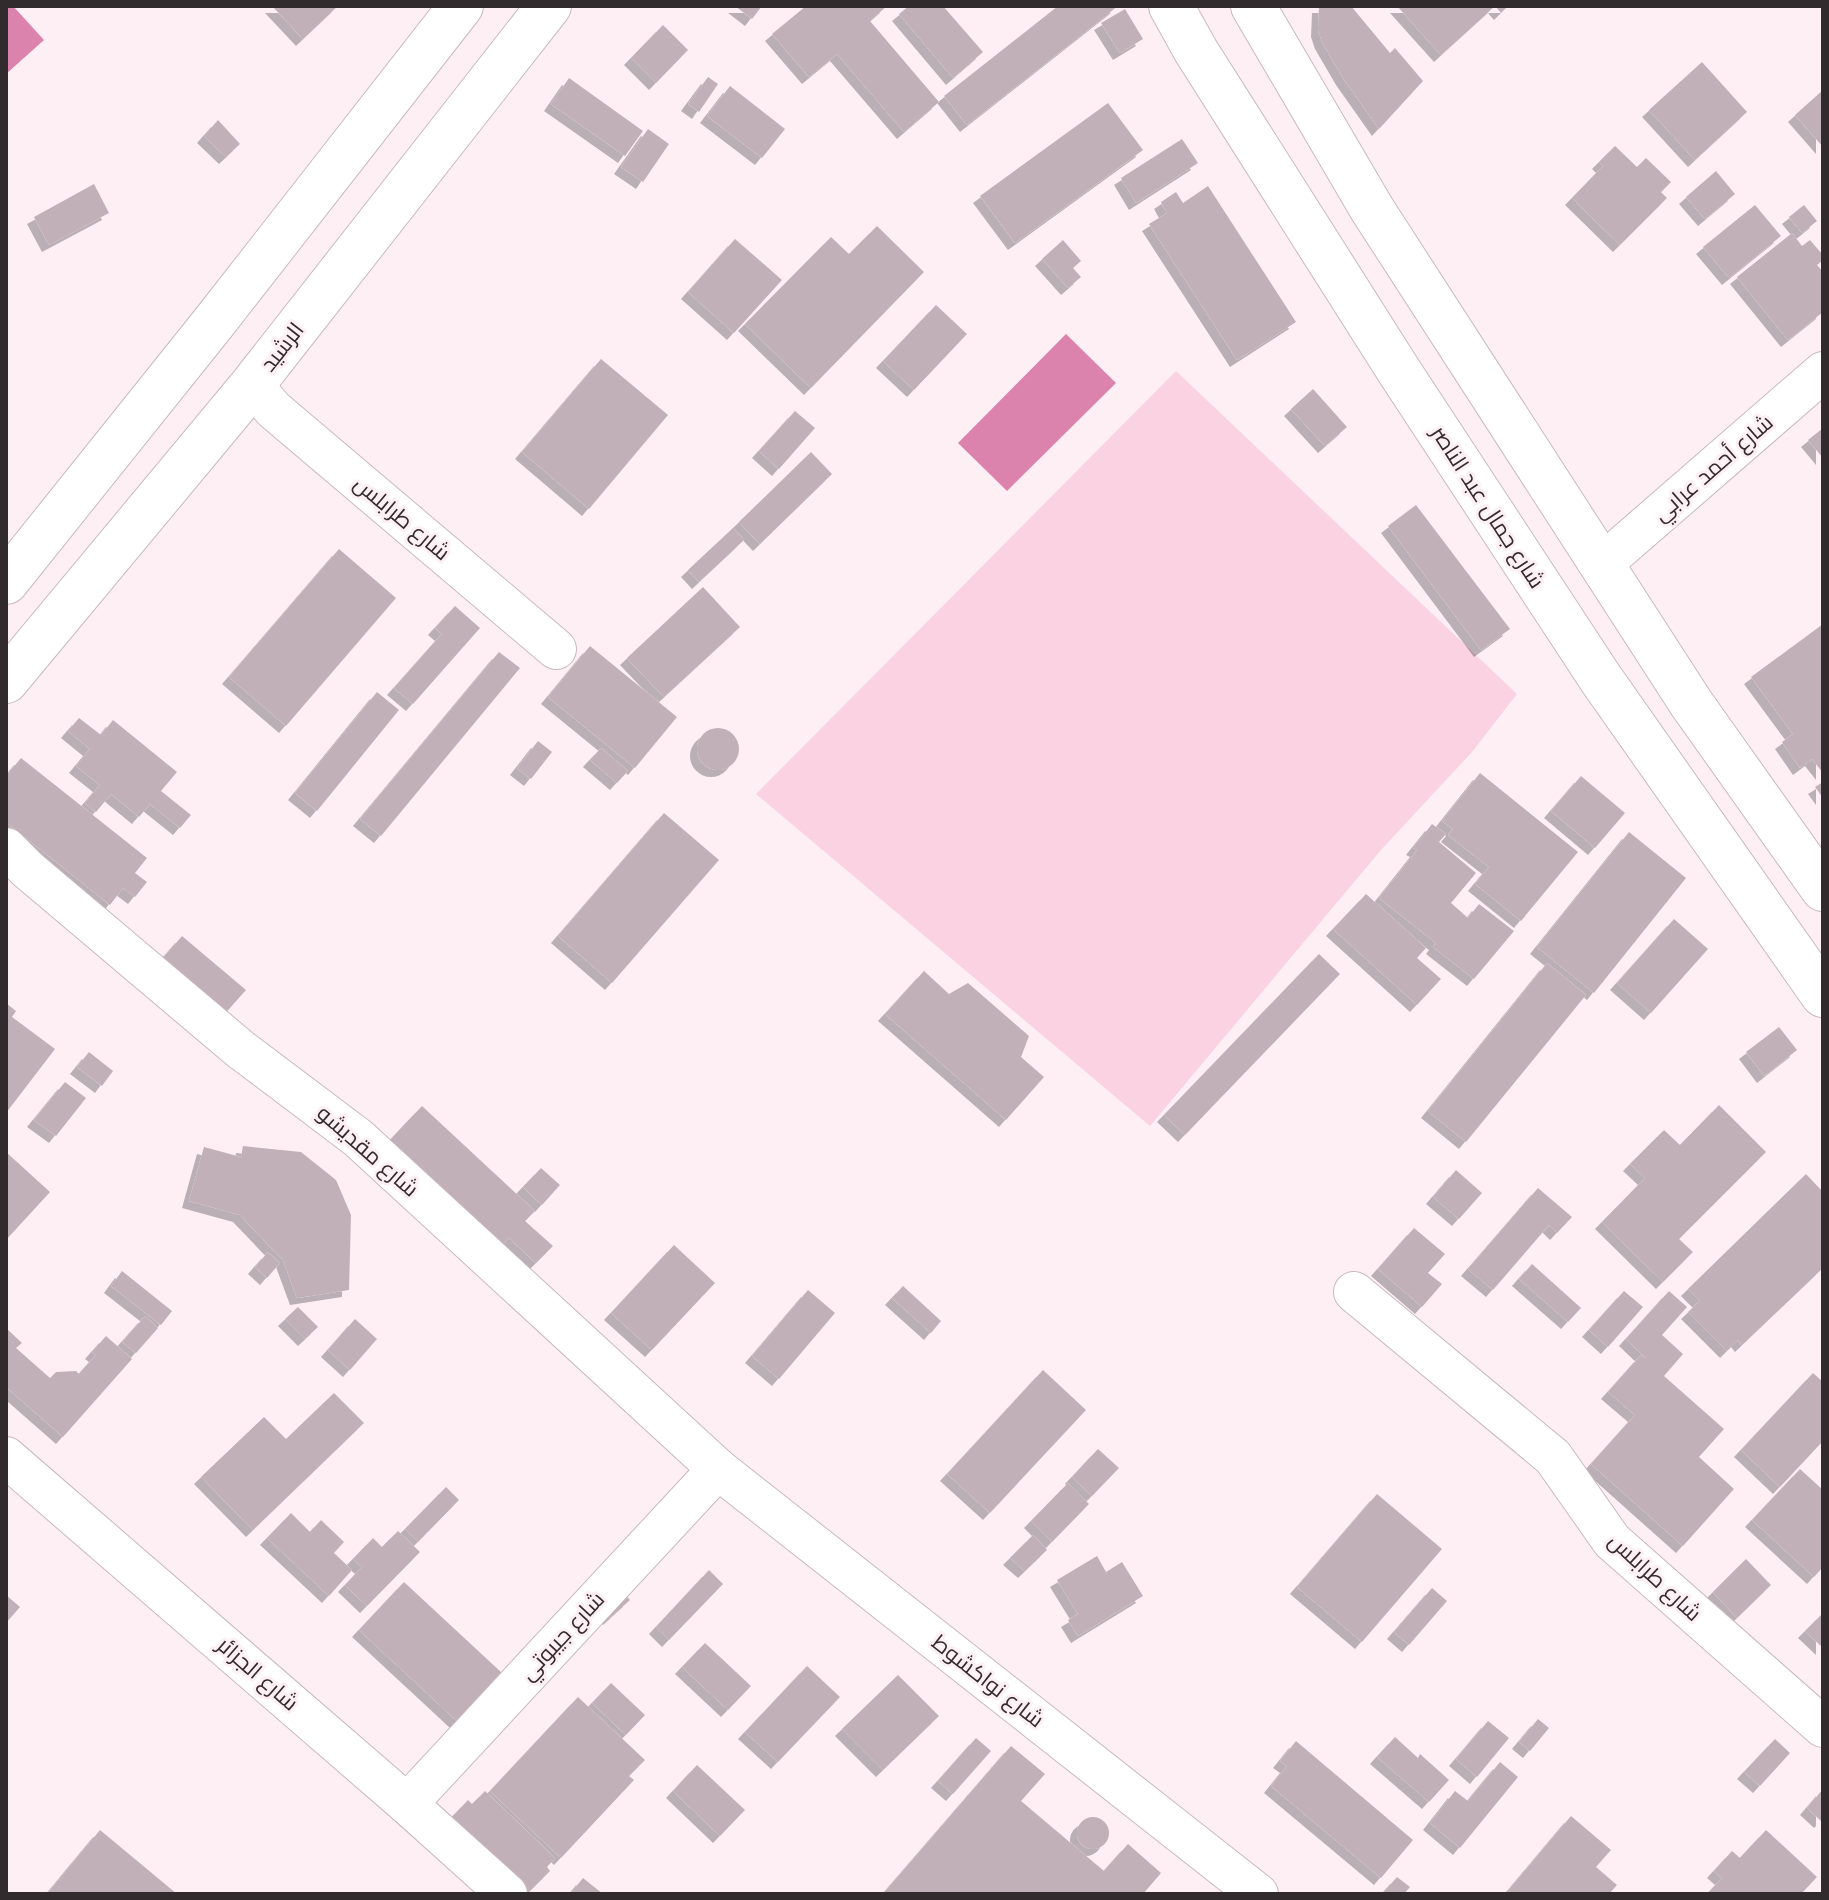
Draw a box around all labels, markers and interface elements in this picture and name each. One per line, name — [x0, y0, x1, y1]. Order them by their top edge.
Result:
street label: الرشيد — [254, 316, 310, 378]
street label: شارع أحمد عرابي — [1647, 408, 1780, 530]
street label: شارع جمال عبد الناصر — [1423, 418, 1551, 594]
street label: شارع طرابلس — [348, 469, 456, 567]
street label: شارع مقديشو — [311, 1099, 425, 1203]
street label: شارع طرابلس — [1602, 1526, 1708, 1628]
street label: شارع جيبوتي — [513, 1585, 612, 1688]
street label: شارع نواكشوط — [926, 1628, 1050, 1734]
street label: شارع الجزائر — [210, 1629, 305, 1717]

